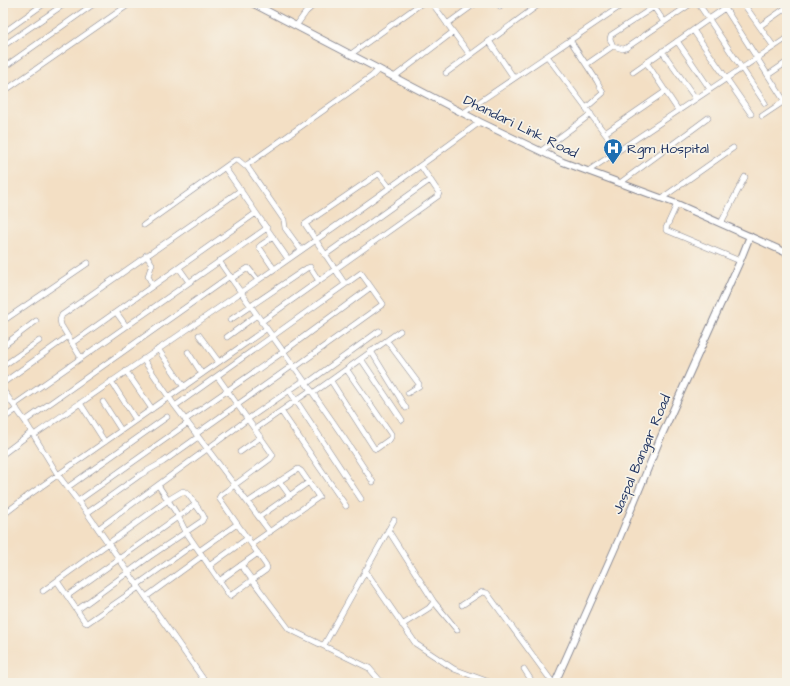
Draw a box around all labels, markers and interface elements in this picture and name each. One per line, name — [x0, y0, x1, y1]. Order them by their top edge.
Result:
street label: Dhandari Link Road — [460, 90, 581, 163]
hospital icon: Rgm Hospital — [602, 137, 624, 165]
place label: Rgm Hospital — [627, 139, 709, 159]
street label: Jaspal Bangar Road — [608, 391, 676, 517]

